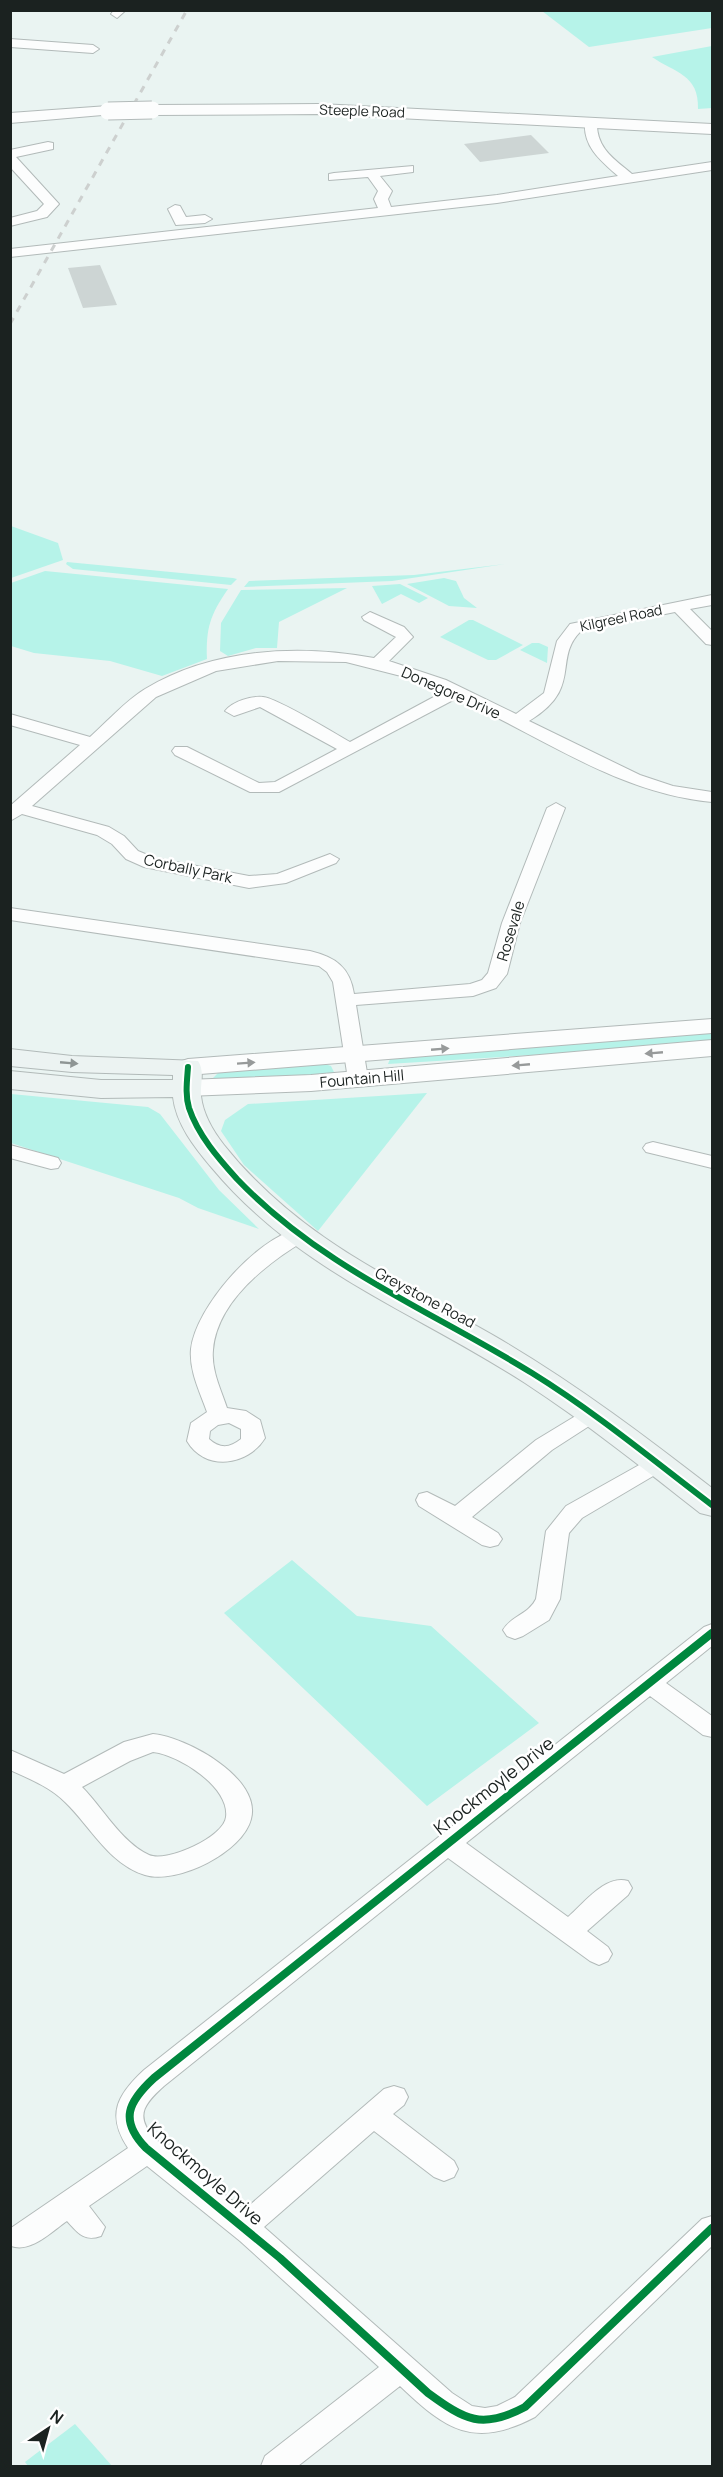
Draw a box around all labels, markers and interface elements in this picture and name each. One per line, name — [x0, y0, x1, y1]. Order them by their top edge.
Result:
street label: Steeple Road — [319, 100, 405, 121]
street label: Kilgreel Road — [578, 600, 664, 636]
street label: Donegore Drive — [398, 661, 504, 724]
street label: Corbally Park — [142, 849, 235, 888]
street label: Rosevale — [491, 898, 530, 964]
one-way arrow — [431, 1044, 450, 1054]
one-way arrow — [645, 1048, 664, 1058]
one-way arrow — [59, 1058, 78, 1068]
one-way arrow — [236, 1058, 255, 1068]
one-way arrow — [511, 1060, 530, 1070]
street label: Fountain Hill — [319, 1064, 405, 1093]
street label: Greystone Road — [371, 1262, 479, 1333]
street label: Knockmoyle Drive — [428, 1731, 558, 1840]
street label: Knockmoyle Drive — [143, 2116, 269, 2230]
north arrow — [18, 2399, 78, 2459]
text: N — [46, 2405, 68, 2429]

